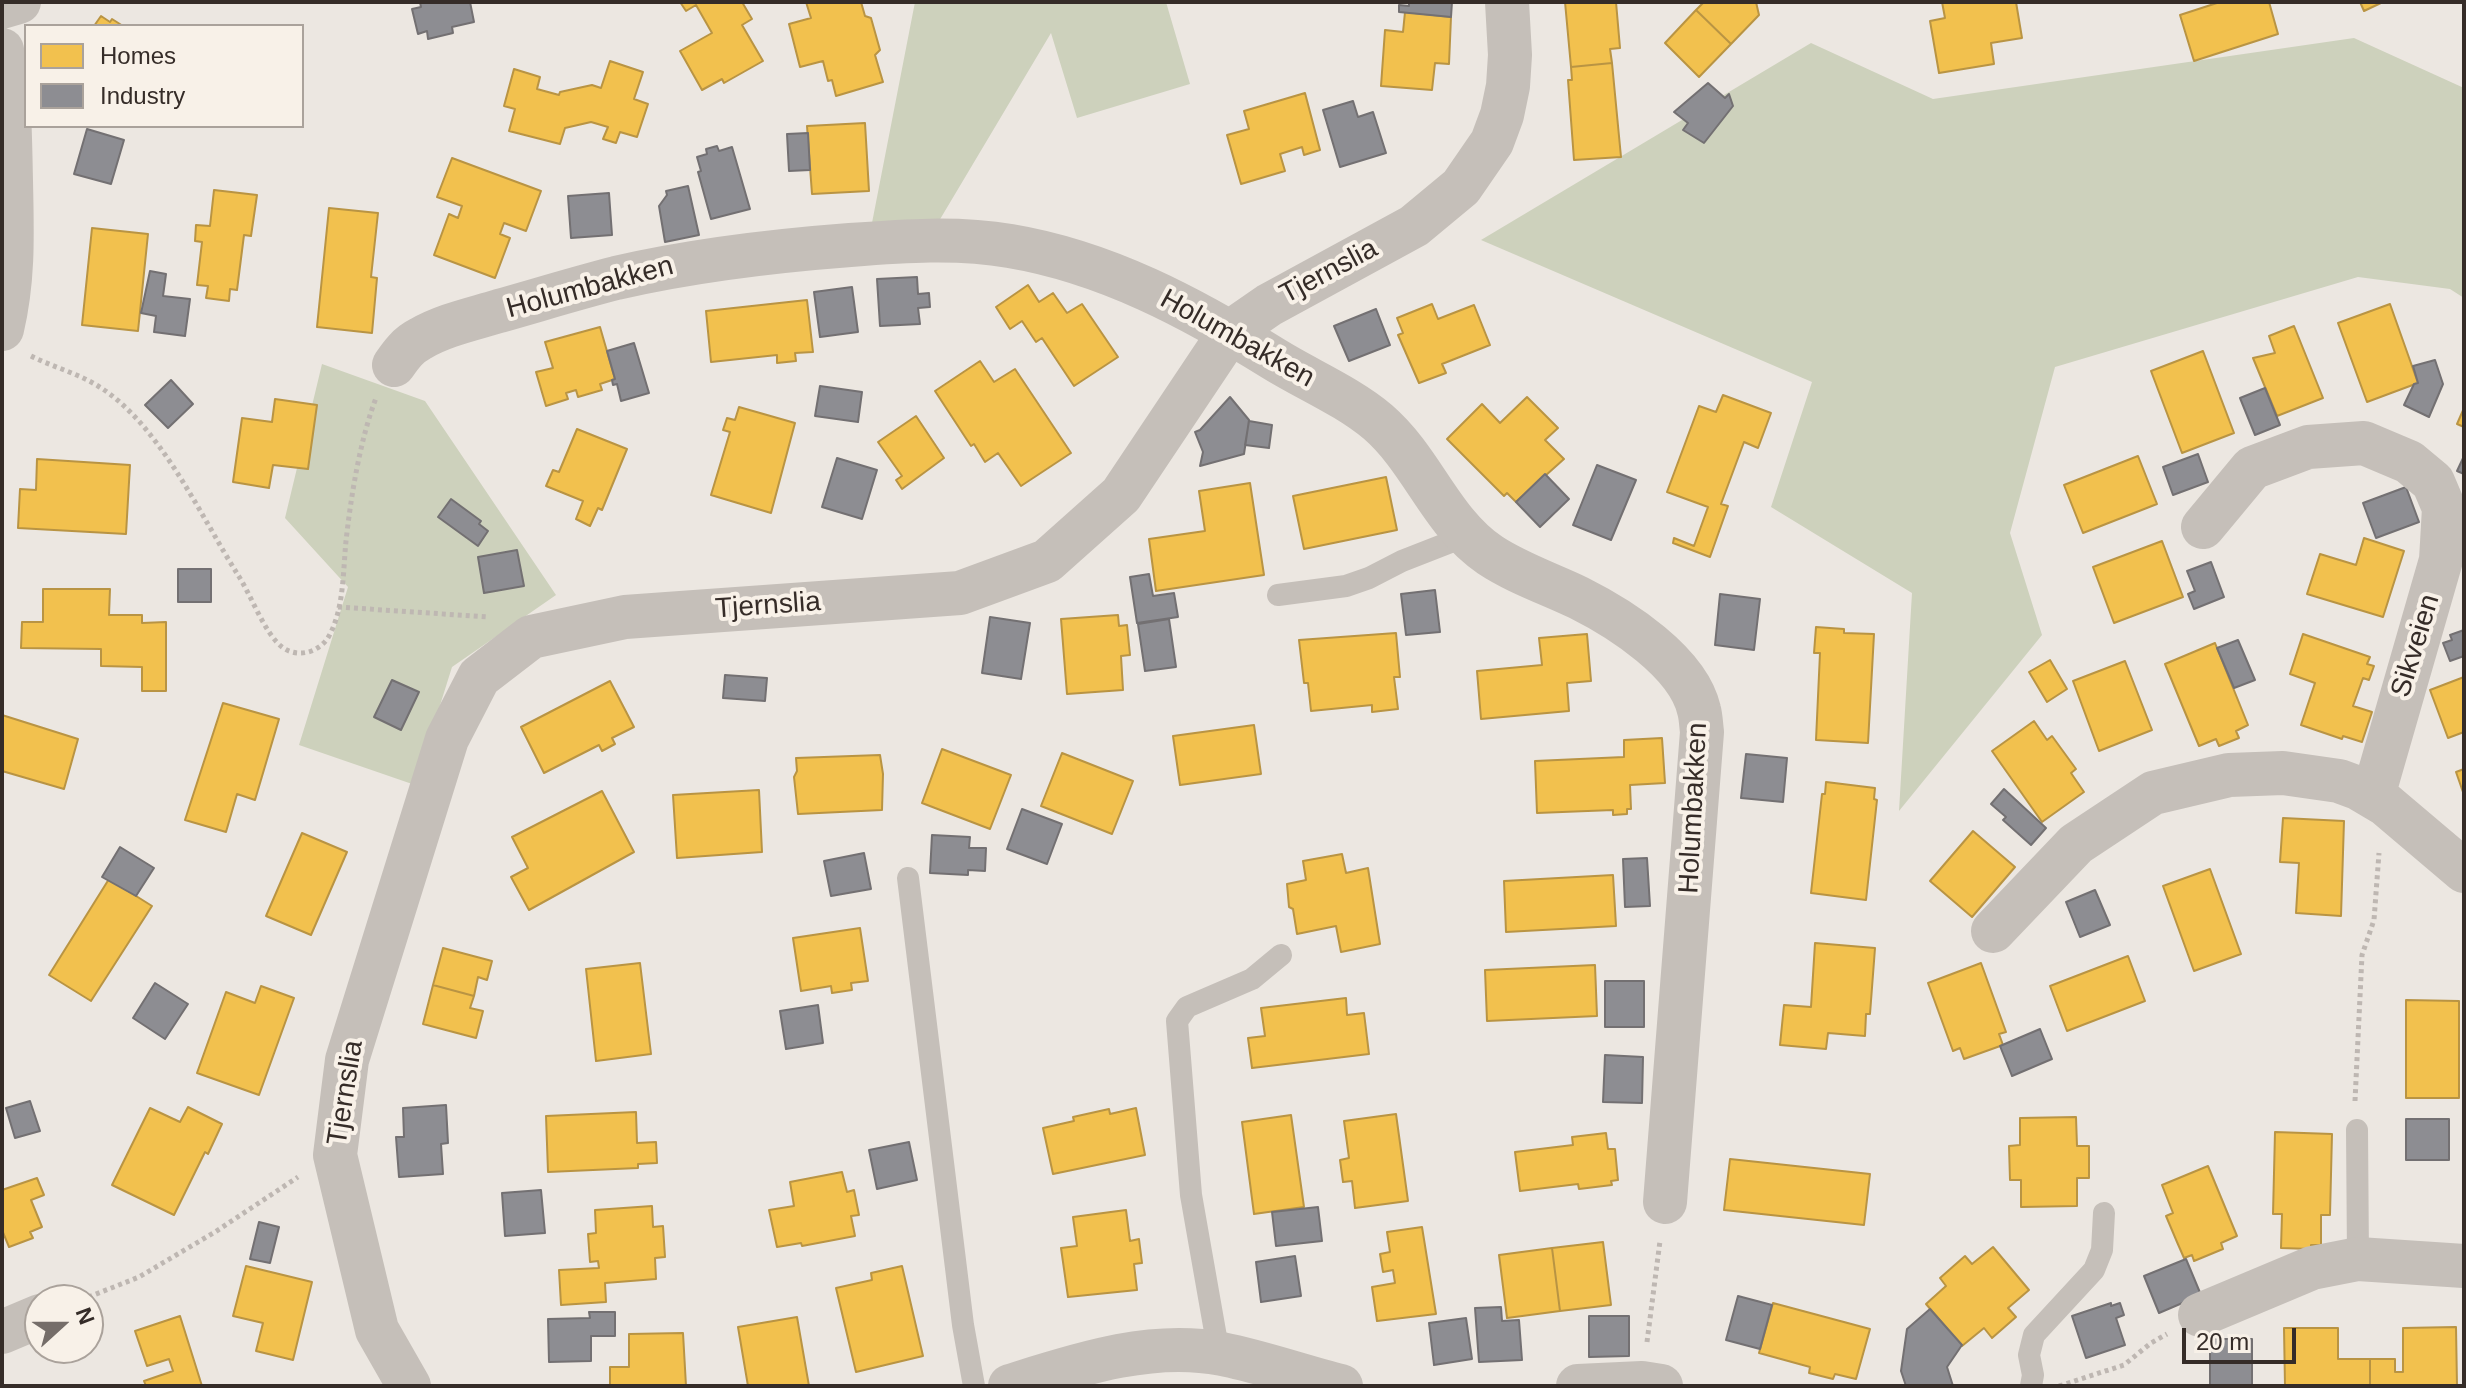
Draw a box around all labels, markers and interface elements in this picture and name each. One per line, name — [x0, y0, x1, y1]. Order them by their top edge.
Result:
legend — [24, 24, 304, 128]
text: Homes — [100, 42, 176, 69]
text: Industry — [100, 82, 185, 109]
street label: Tjernslia — [1274, 232, 1384, 312]
street label: Holumbakken — [503, 250, 677, 326]
street label: Holumbakken — [1154, 283, 1320, 395]
street label: Tjernslia — [714, 586, 822, 626]
street label: Sikveien — [2384, 590, 2448, 702]
street label: Holumbakken — [1673, 722, 1715, 894]
street label: Tjernslia — [321, 1038, 371, 1148]
north arrow — [24, 1284, 104, 1364]
text: N — [70, 1304, 100, 1328]
scale bar — [2186, 1312, 2300, 1362]
text: 20 m — [2196, 1328, 2249, 1355]

